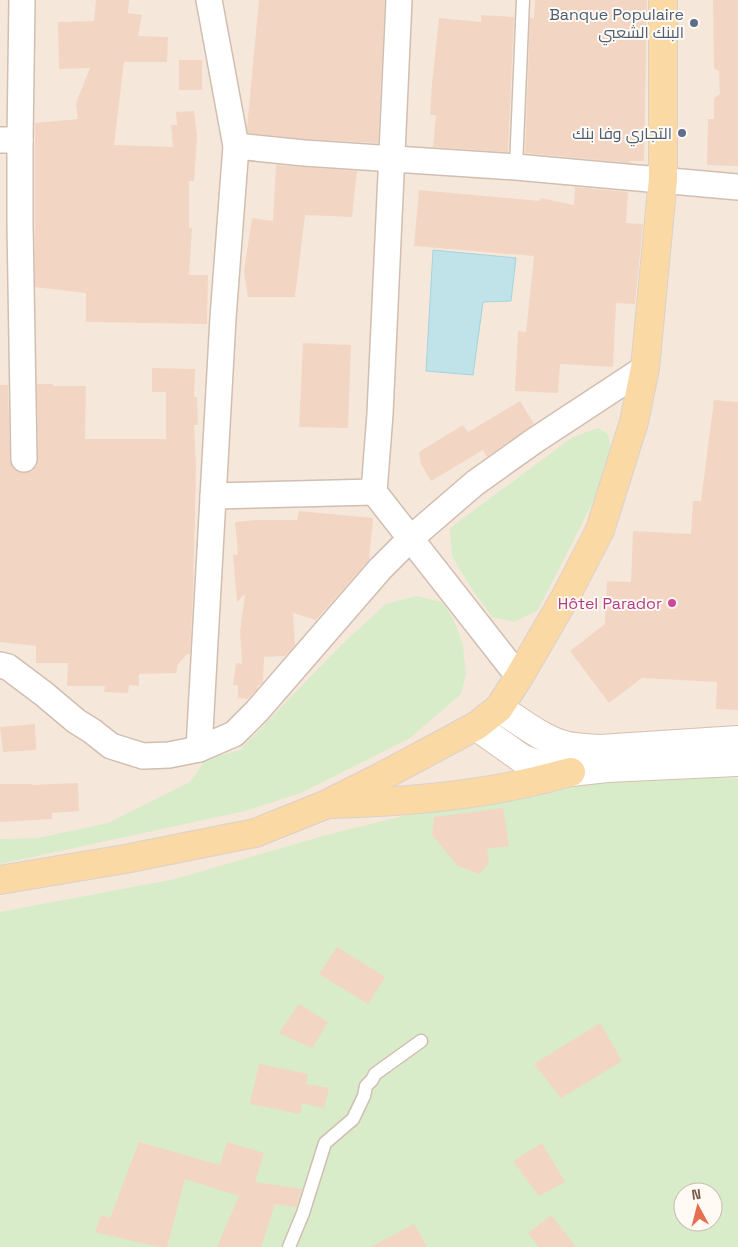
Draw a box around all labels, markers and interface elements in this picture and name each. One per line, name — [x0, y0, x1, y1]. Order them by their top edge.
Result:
place label: Banque Populaire البنك الشعبي — [549, 4, 684, 46]
marker: Banque Populaire البنك الشعبي — [688, 17, 700, 29]
place label: التجاري وفا بنك — [572, 123, 672, 147]
marker: التجاري وفا بنك — [676, 127, 688, 139]
place label: Hôtel Parador — [558, 593, 662, 614]
marker: Hôtel Parador — [666, 597, 678, 609]
north arrow — [673, 1182, 723, 1232]
text: N — [691, 1185, 702, 1204]

